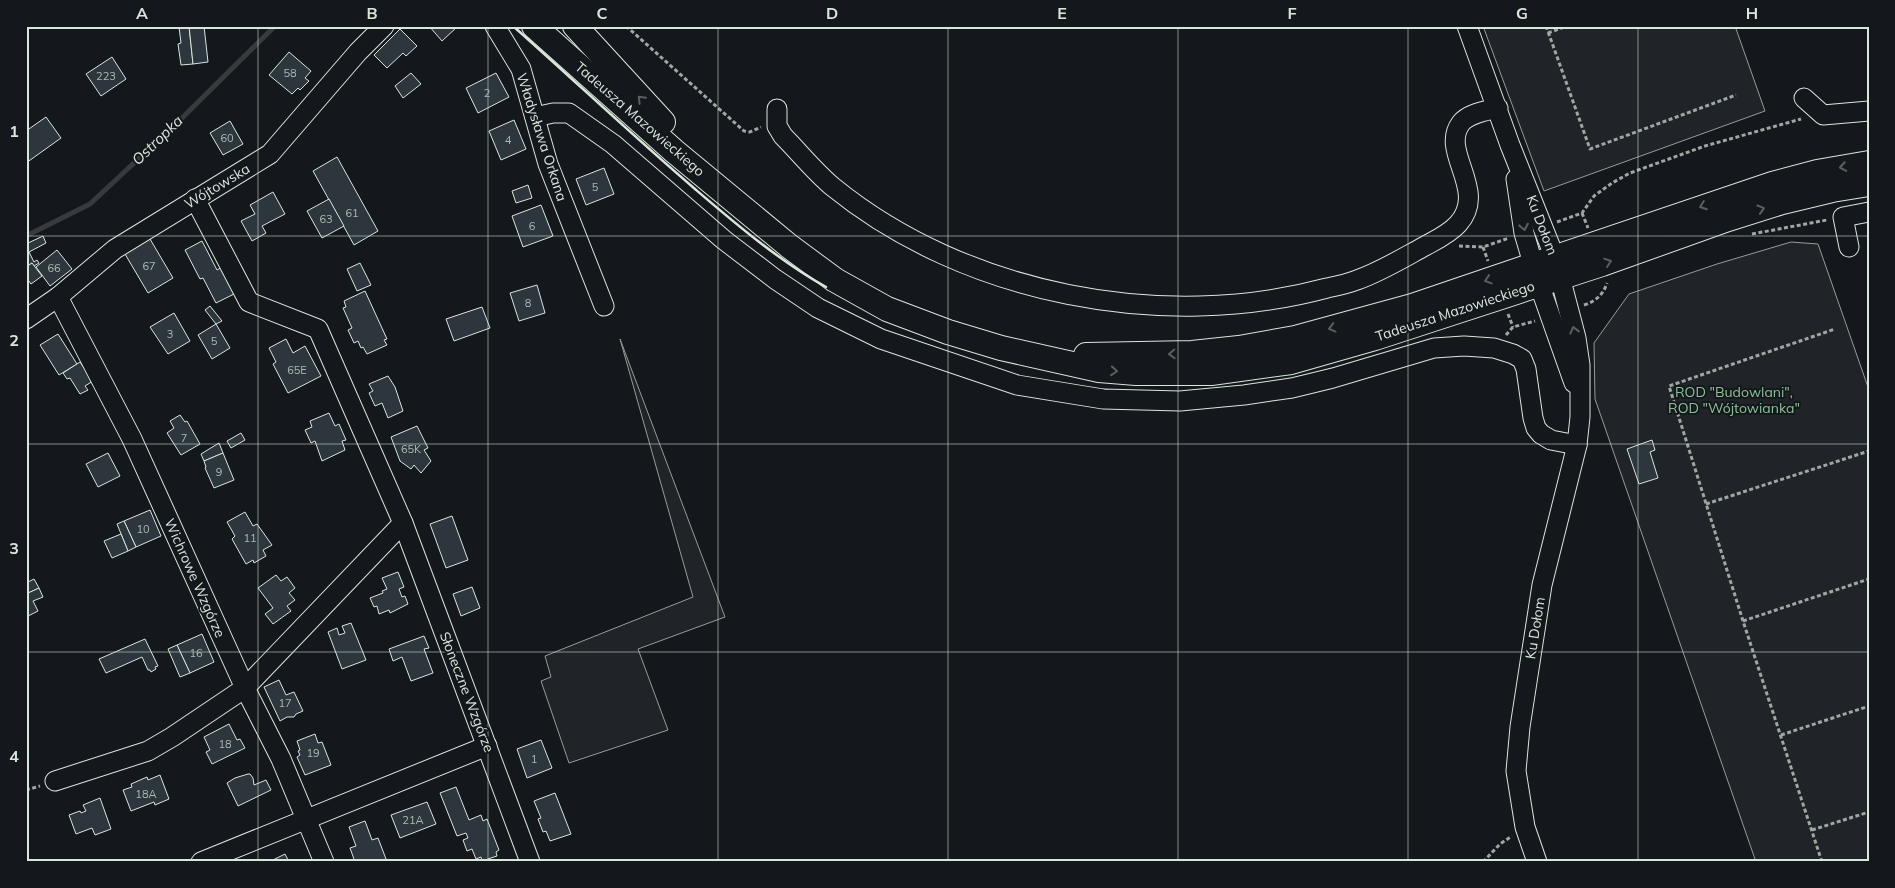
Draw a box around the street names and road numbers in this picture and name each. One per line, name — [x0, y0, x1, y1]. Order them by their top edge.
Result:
street label: Tadeusza Mazowieckiego — [571, 58, 709, 180]
street label: Władysława Orkana — [513, 71, 571, 203]
street label: Wójtowska — [181, 159, 253, 213]
street label: Ku Dołom — [1522, 193, 1562, 257]
street label: Tadeusza Mazowieckiego — [1373, 277, 1537, 345]
street label: Wichrowe Wzgórze — [161, 516, 229, 640]
street label: Ku Dołom — [1521, 596, 1549, 660]
street label: Słoneczne Wzgórze — [436, 629, 498, 755]

